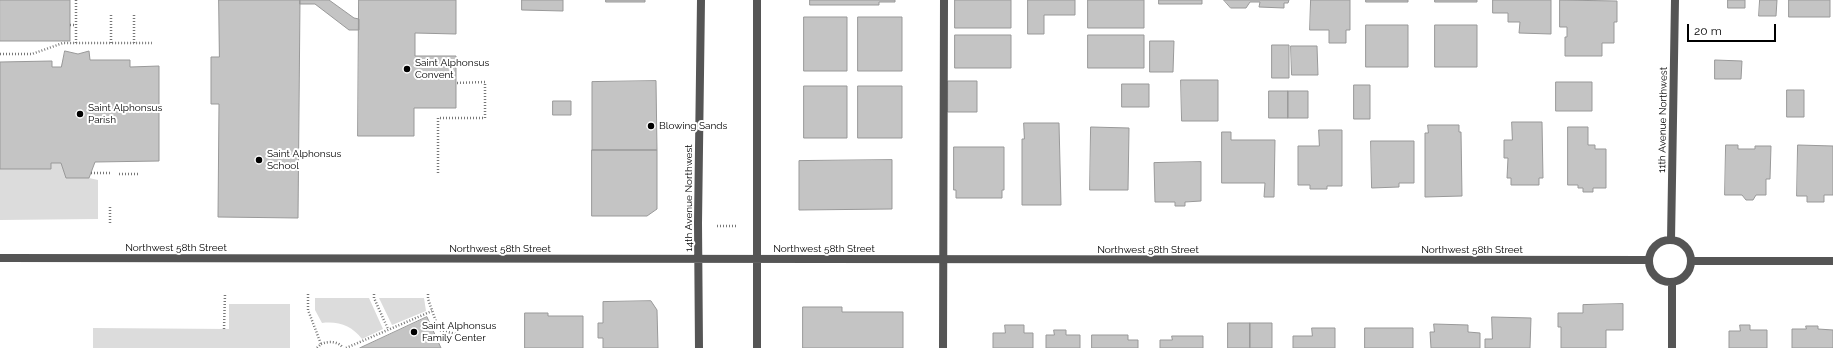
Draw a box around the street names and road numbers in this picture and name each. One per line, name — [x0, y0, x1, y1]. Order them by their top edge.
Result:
street label: 11th Avenue Northwest — [1656, 67, 1670, 173]
street label: 14th Avenue Northwest — [683, 144, 695, 252]
street label: Northwest 58th Street — [125, 242, 227, 254]
street label: Northwest 58th Street — [449, 243, 551, 255]
street label: Northwest 58th Street — [773, 243, 875, 255]
street label: Northwest 58th Street — [1097, 244, 1199, 256]
street label: Northwest 58th Street — [1421, 244, 1523, 256]

